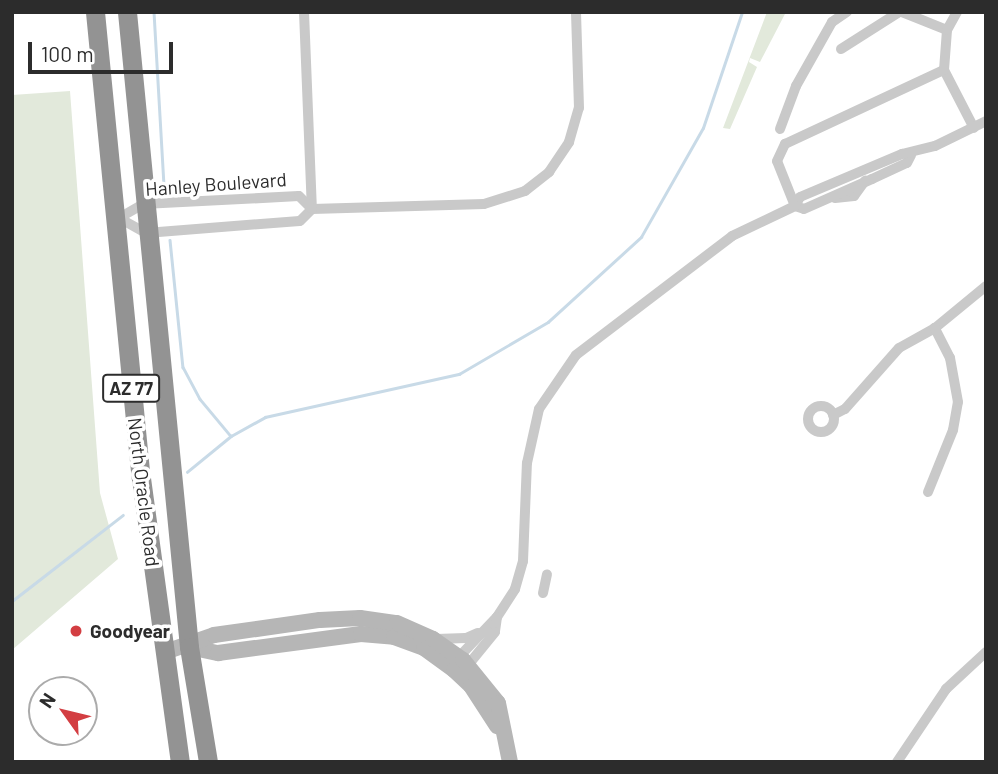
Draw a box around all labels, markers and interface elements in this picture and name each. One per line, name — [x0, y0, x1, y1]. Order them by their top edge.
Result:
scale bar — [32, 28, 177, 72]
text: 100 m — [41, 41, 94, 66]
street label: Hanley Boulevard — [145, 168, 287, 200]
road number: AZ 77 — [101, 374, 161, 402]
street label: North Oracle Road — [124, 416, 164, 568]
place label: Goodyear — [90, 620, 170, 642]
marker: Goodyear — [68, 623, 84, 639]
north arrow — [28, 676, 98, 746]
text: N — [34, 688, 60, 712]

